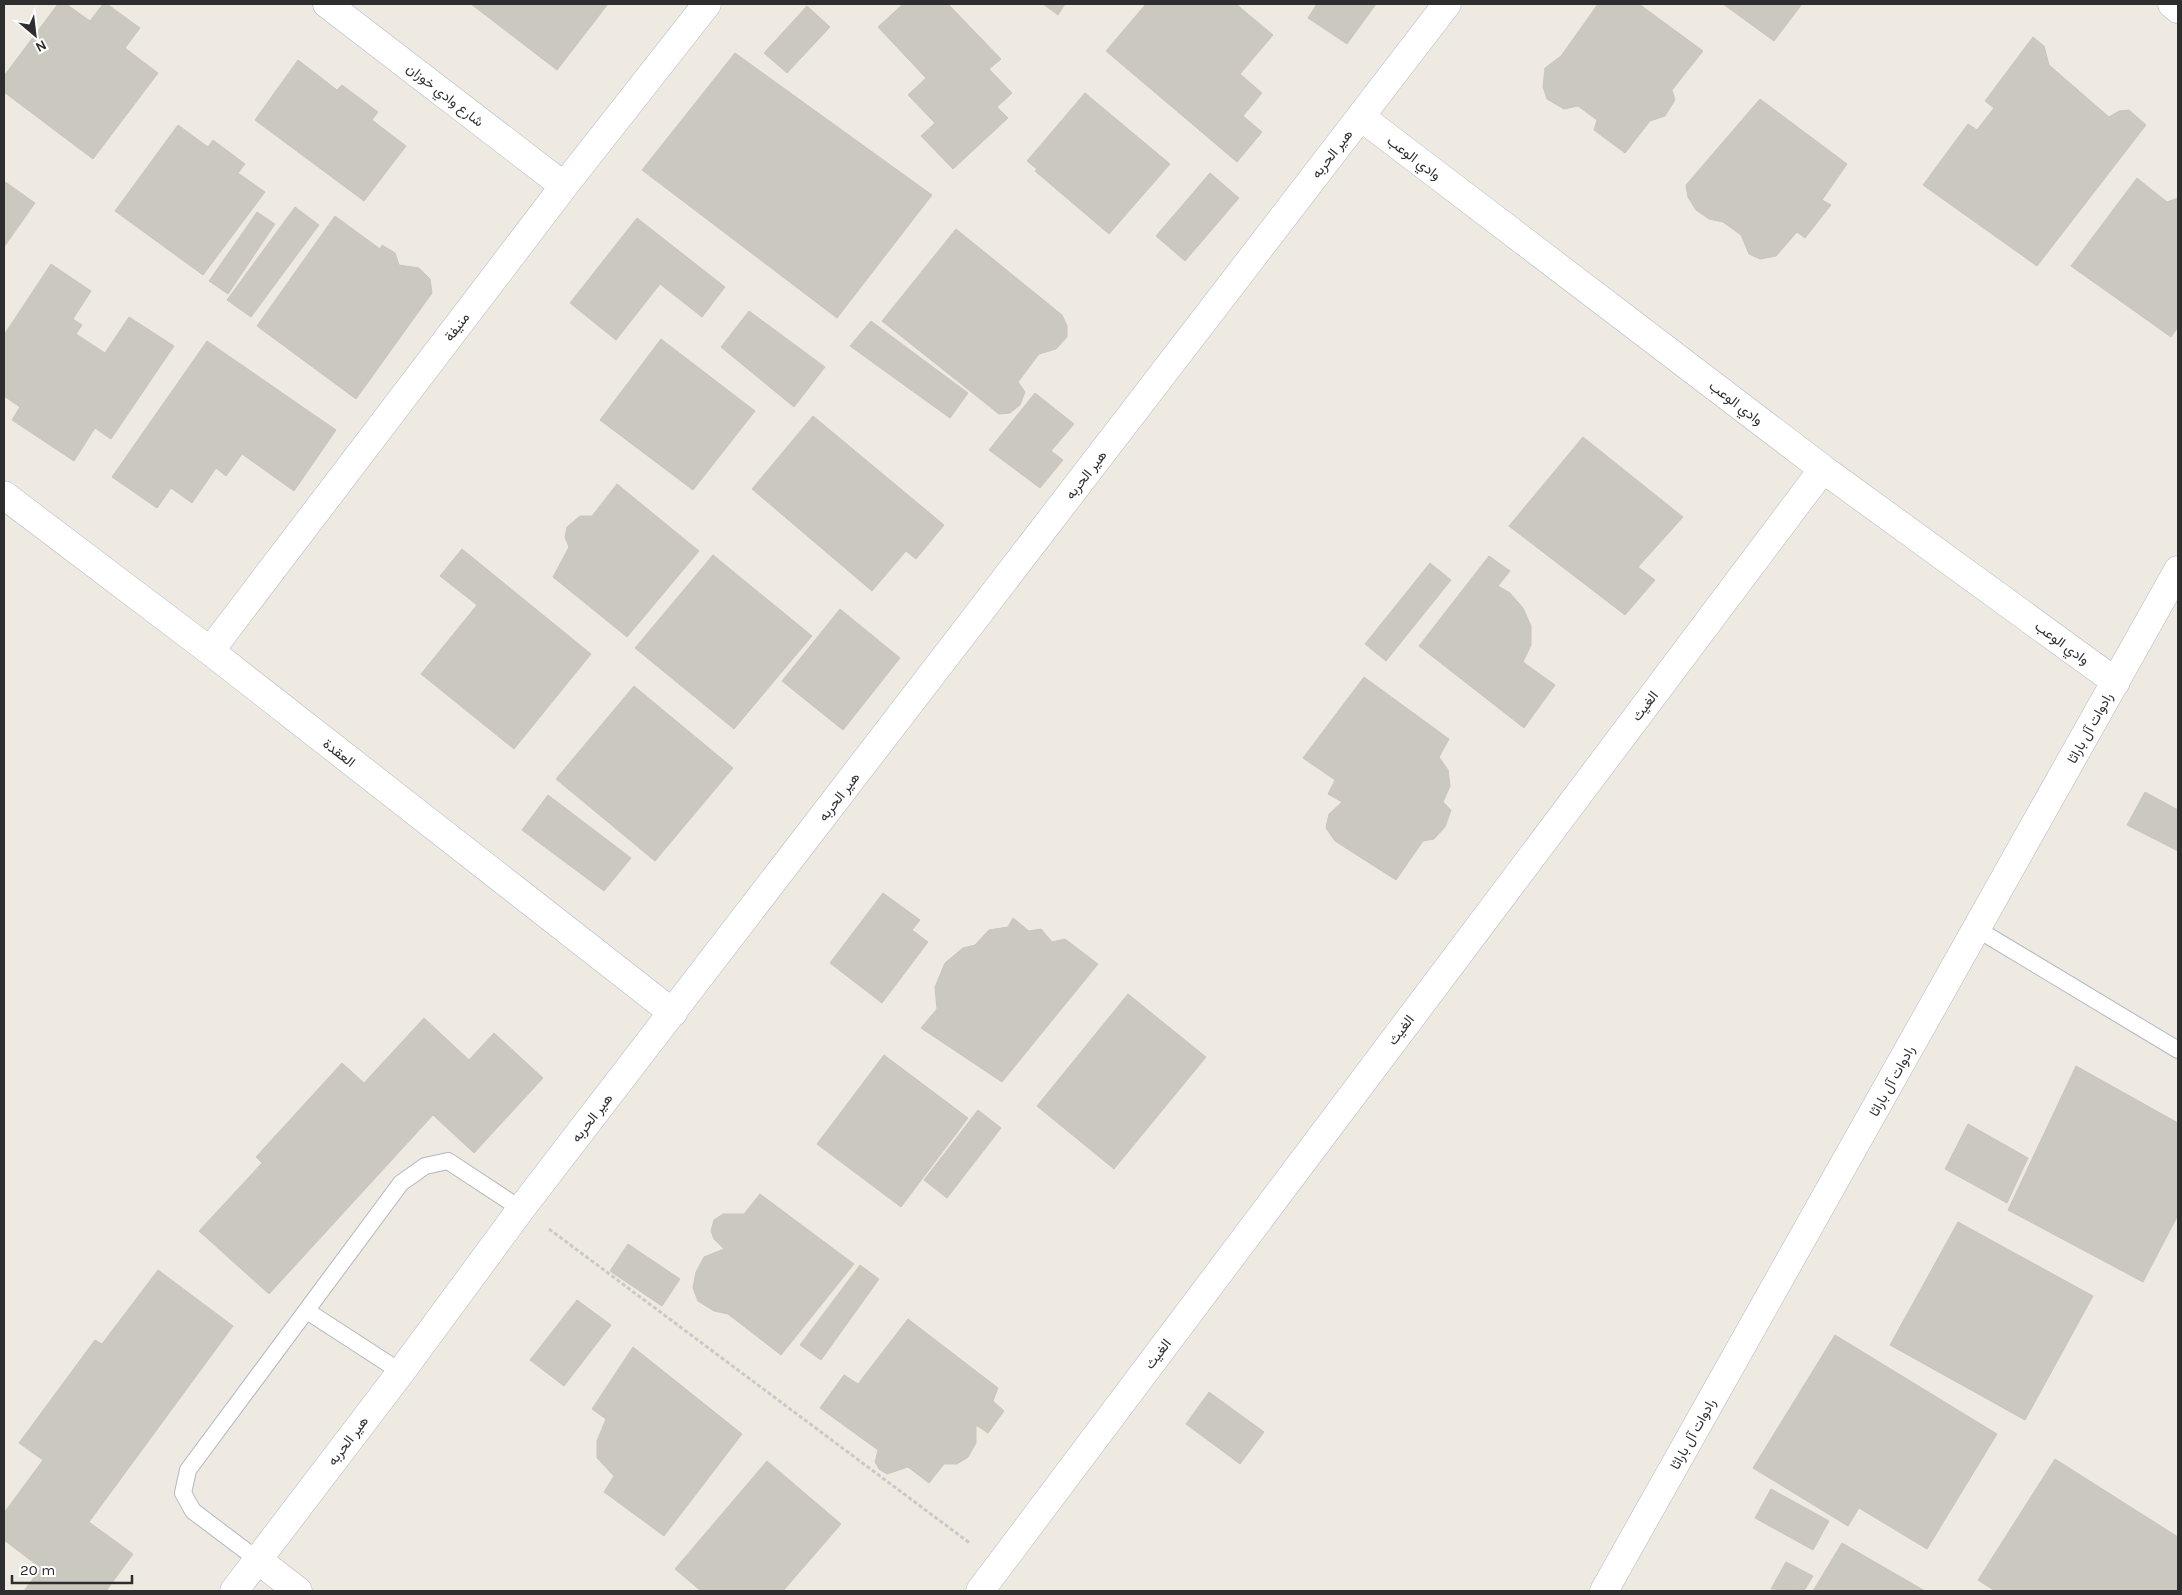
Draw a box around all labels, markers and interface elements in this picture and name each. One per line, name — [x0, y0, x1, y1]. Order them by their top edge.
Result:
north arrow — [10, 10, 60, 60]
text: N — [32, 36, 49, 56]
street label: شارع وادي خوزان — [401, 60, 487, 133]
street label: هير الحربه — [1308, 126, 1357, 182]
street label: وادي الوعب — [1382, 132, 1444, 186]
street label: منيفة — [441, 309, 473, 345]
street label: وادي الوعب — [1704, 377, 1766, 431]
street label: هير الحربه — [1062, 447, 1111, 503]
street label: وادي الوعب — [2030, 618, 2093, 671]
street label: الغيث — [1628, 688, 1662, 724]
street label: رادوات آل باراثا — [2064, 689, 2117, 767]
street label: العقدة — [319, 735, 359, 771]
street label: هير الحربه — [815, 769, 864, 825]
street label: الغيث — [1384, 1012, 1418, 1048]
street label: رادوات آل باراثا — [1866, 1042, 1919, 1120]
street label: هير الحربه — [568, 1090, 617, 1146]
street label: الغيث — [1141, 1336, 1175, 1372]
street label: رادوات آل باراثا — [1667, 1395, 1720, 1473]
street label: هير الحربه — [324, 1413, 372, 1469]
scale bar — [12, 1552, 132, 1584]
text: 20 m — [20, 1561, 55, 1579]

